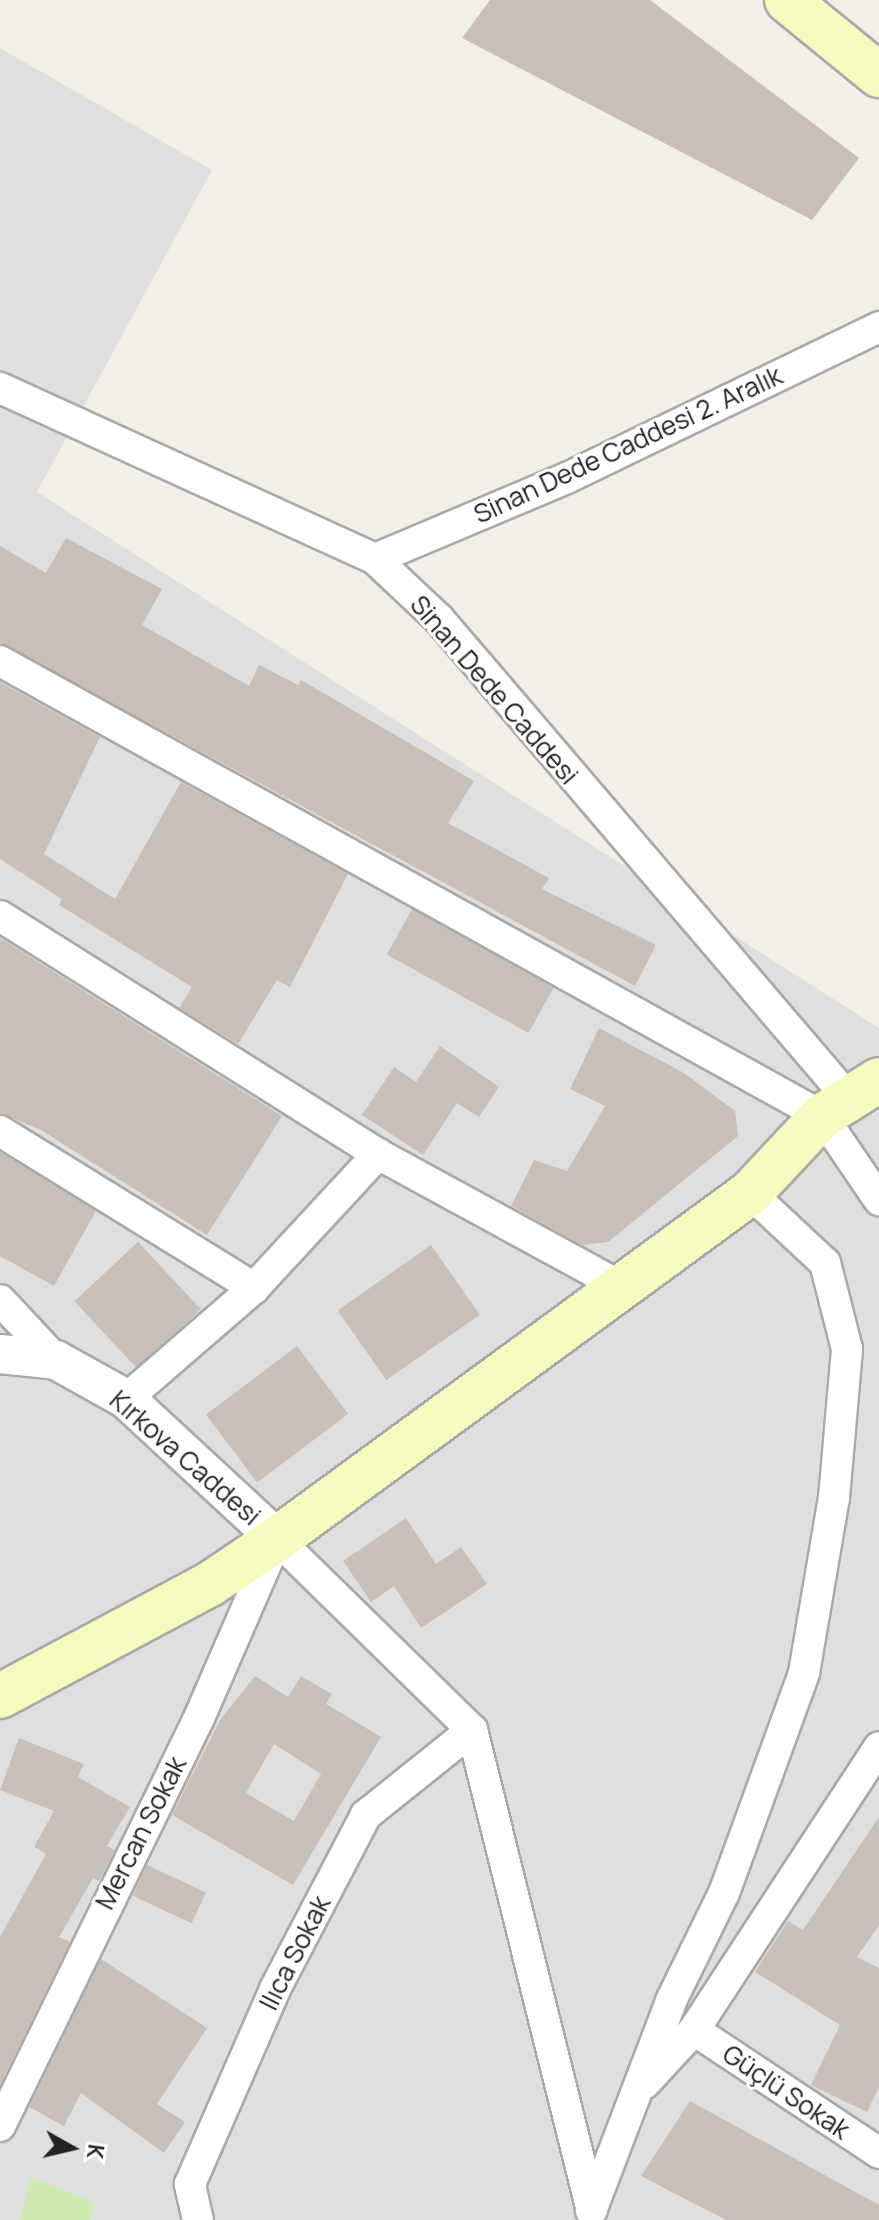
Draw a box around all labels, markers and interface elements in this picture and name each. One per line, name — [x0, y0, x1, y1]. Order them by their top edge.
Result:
street label: Sinan Dede Caddesi 2. Aralık — [469, 360, 787, 530]
street label: Sinan Dede Caddesi — [404, 589, 584, 791]
street label: Kırkova Caddesi — [103, 1384, 267, 1532]
street label: Mercan Sokak — [89, 1751, 193, 1915]
street label: Ilıca Sokak — [253, 1891, 337, 2015]
street label: Güçlü Sokak — [717, 2038, 855, 2146]
north arrow — [32, 2108, 112, 2188]
text: K — [80, 2142, 112, 2160]

